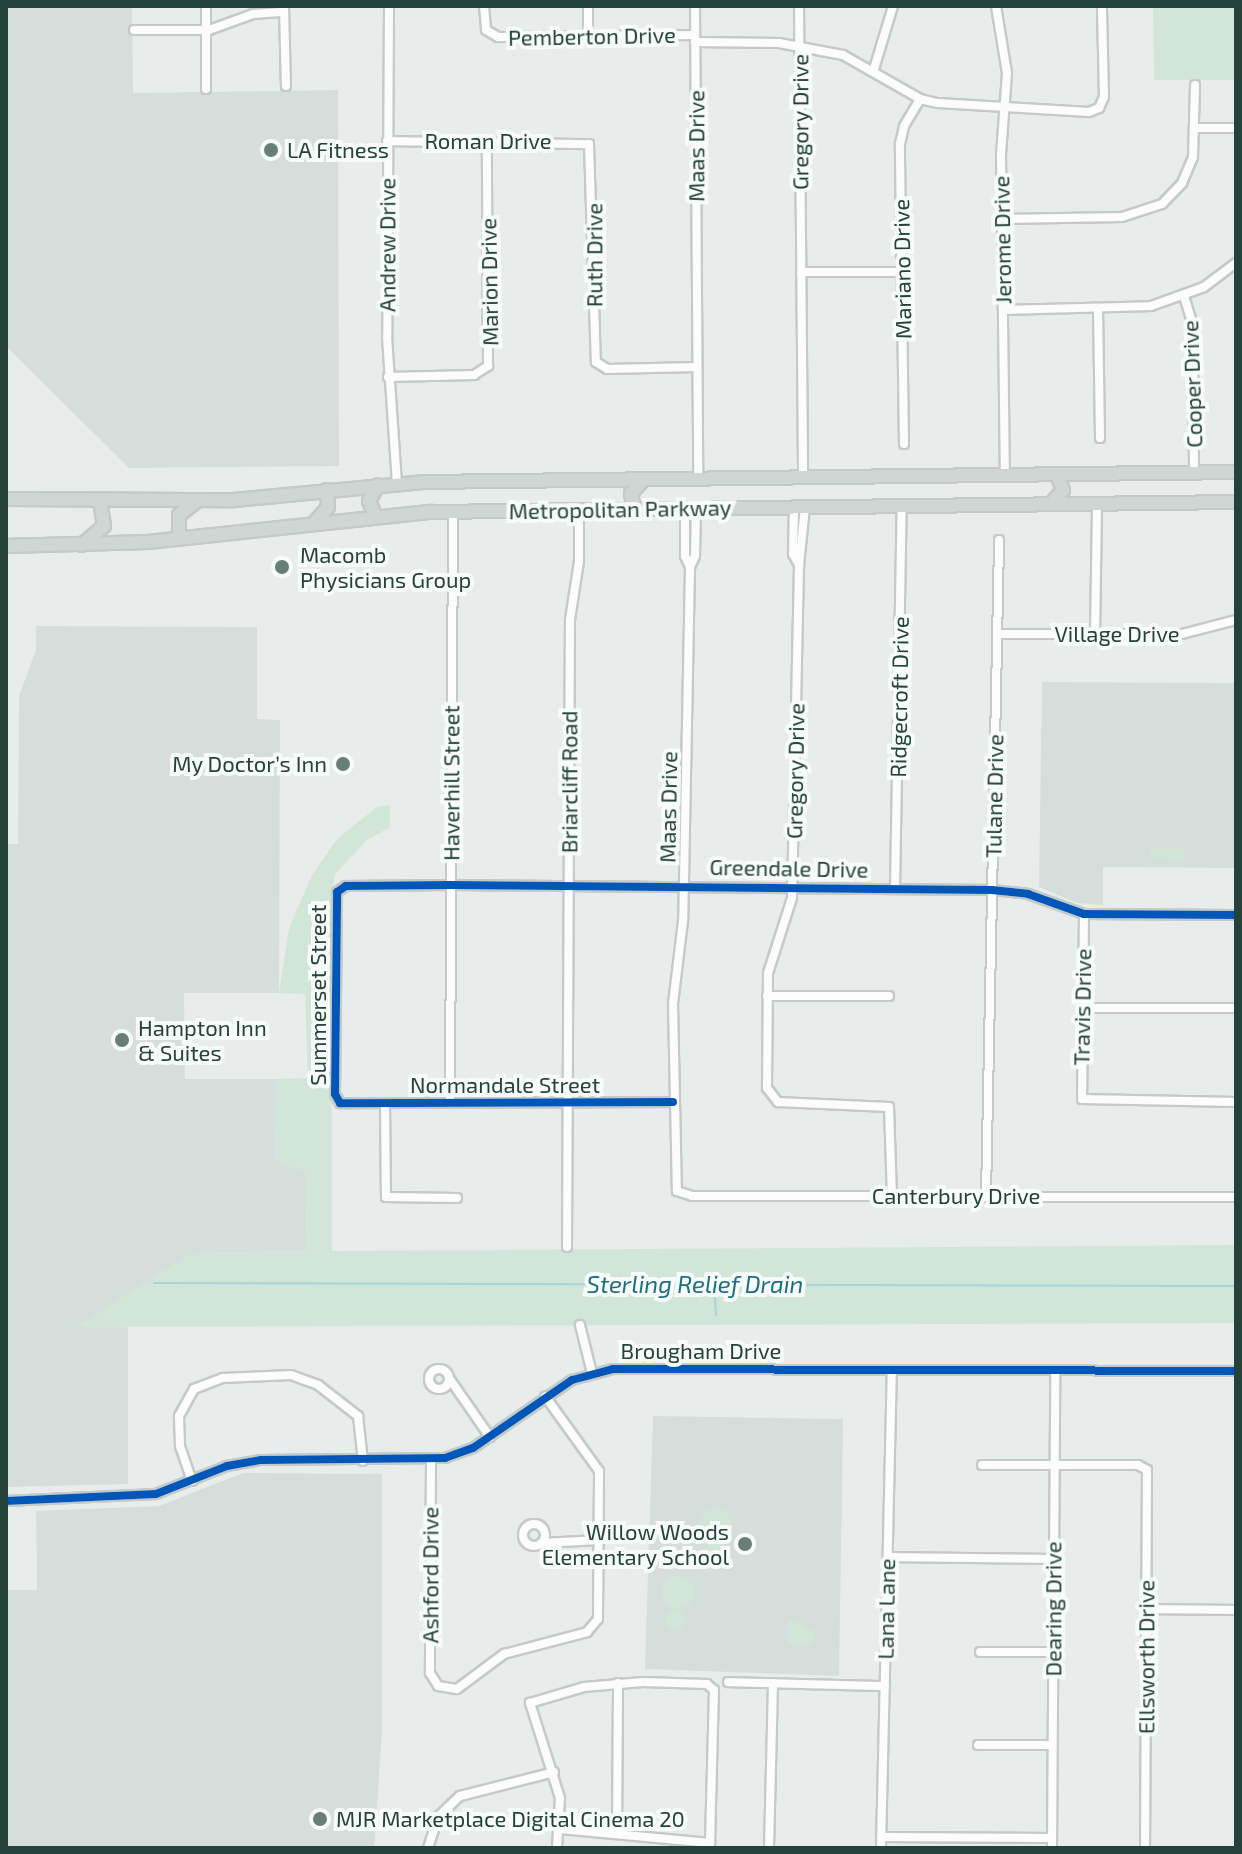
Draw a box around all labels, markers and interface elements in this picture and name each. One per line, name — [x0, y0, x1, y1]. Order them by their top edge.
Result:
street label: Pemberton Drive — [508, 21, 676, 51]
street label: Gregory Drive — [787, 54, 813, 190]
street label: Maas Drive — [683, 90, 709, 202]
street label: Roman Drive — [424, 128, 552, 154]
place label: LA Fitness — [287, 137, 390, 163]
marker: LA Fitness — [262, 141, 280, 159]
street label: Jerome Drive — [988, 176, 1016, 304]
street label: Andrew Drive — [374, 178, 400, 312]
street label: Mariano Drive — [888, 199, 916, 339]
street label: Ruth Drive — [581, 203, 607, 307]
street label: Marion Drive — [475, 218, 503, 346]
street label: Cooper Drive — [1177, 320, 1207, 448]
street label: Metropolitan Parkway — [508, 494, 732, 524]
place label: Macomb Physicians Group — [300, 541, 471, 592]
marker: Macomb Physicians Group — [271, 556, 293, 578]
street label: Ridgecroft Drive — [884, 616, 914, 778]
street label: Village Drive — [1054, 621, 1180, 647]
street label: Gregory Drive — [781, 703, 809, 839]
street label: Haverhill Street — [438, 705, 464, 861]
street label: Briarcliff Road — [556, 711, 582, 853]
street label: Tulane Drive — [980, 734, 1008, 858]
place label: My Doctor’s Inn — [172, 751, 327, 777]
street label: Maas Drive — [654, 751, 682, 863]
marker: My Doctor’s Inn — [334, 755, 352, 773]
street label: Greendale Drive — [709, 853, 869, 883]
street label: Summerset Street — [305, 904, 331, 1086]
street label: Travis Drive — [1068, 948, 1096, 1066]
place label: Hampton Inn & Suites — [138, 1014, 267, 1066]
marker: Hampton Inn & Suites — [113, 1031, 131, 1049]
street label: Normandale Street — [410, 1072, 600, 1098]
street label: Canterbury Drive — [871, 1183, 1041, 1209]
water label: Sterling Relief Drain — [586, 1270, 804, 1298]
street label: Brougham Drive — [621, 1338, 781, 1364]
street label: Ashford Drive — [417, 1507, 443, 1643]
place label: Willow Woods Elementary School — [541, 1518, 729, 1570]
marker: Willow Woods Elementary School — [736, 1535, 754, 1553]
street label: Dearing Drive — [1040, 1542, 1066, 1676]
street label: Lana Lane — [872, 1558, 900, 1660]
street label: Ellsworth Drive — [1133, 1580, 1159, 1734]
place label: MJR Marketplace Digital Cinema 20 — [336, 1806, 685, 1832]
marker: MJR Marketplace Digital Cinema 20 — [311, 1810, 329, 1828]

